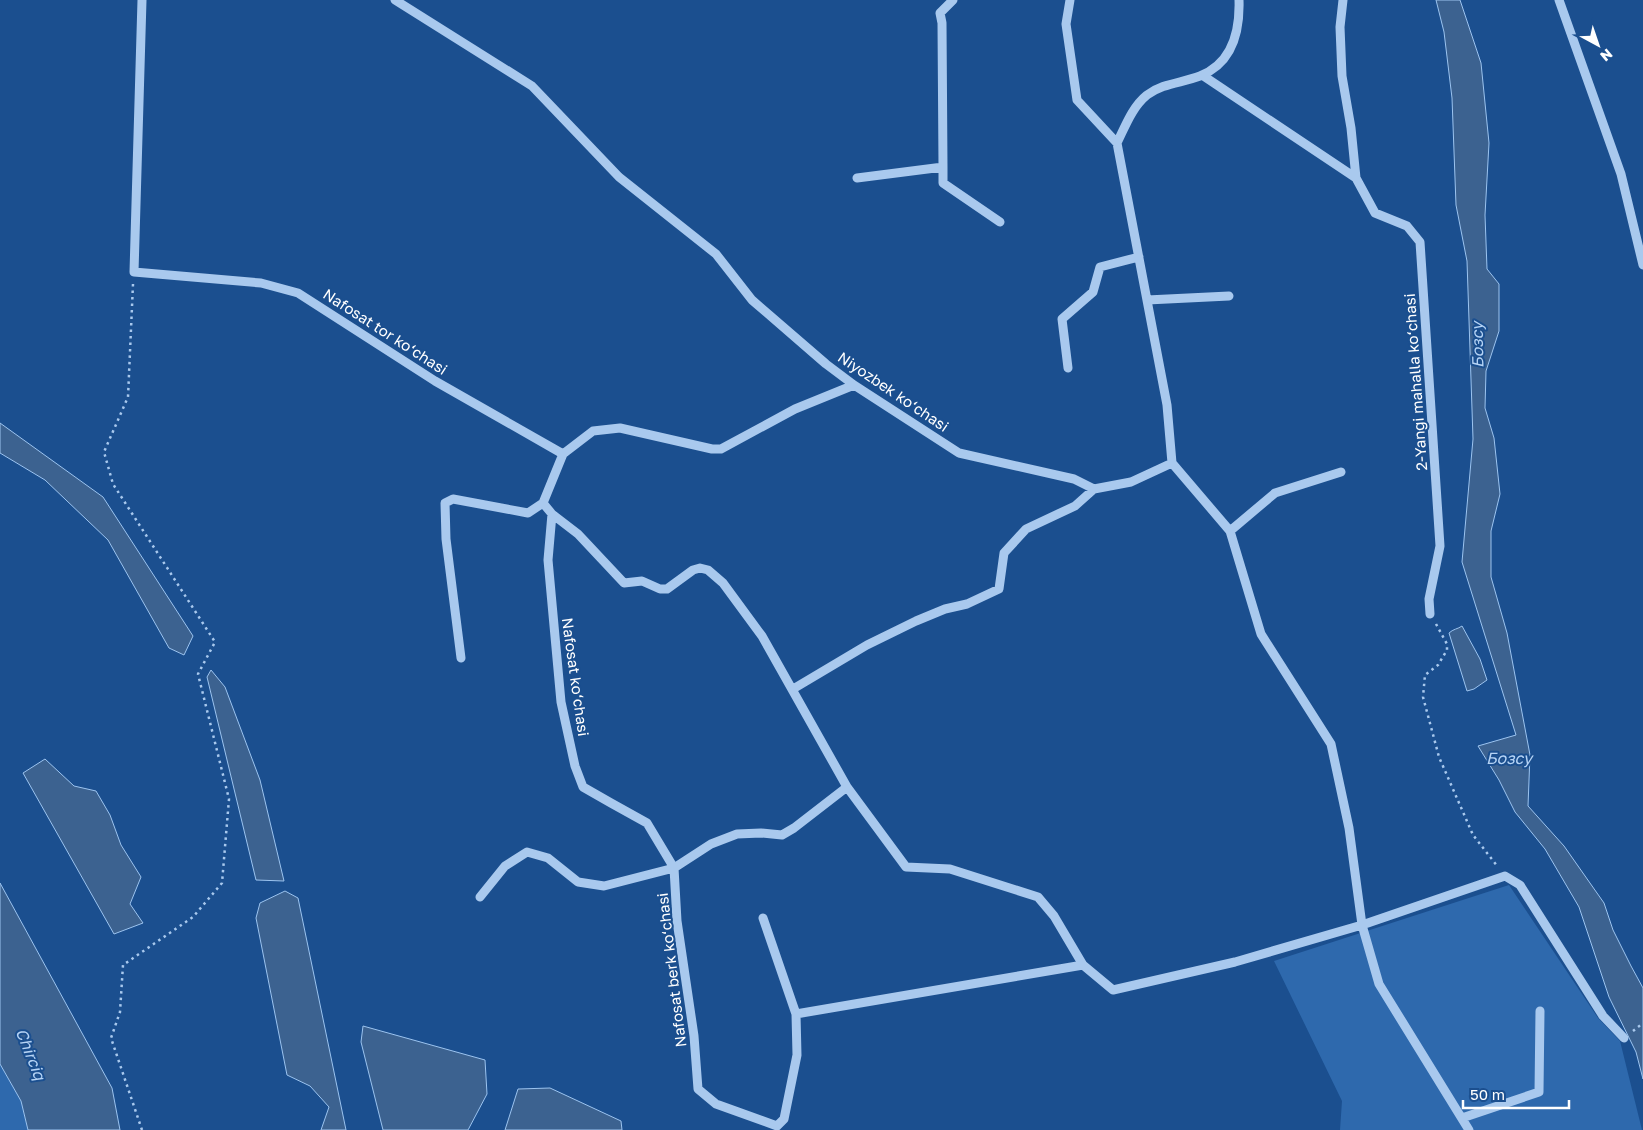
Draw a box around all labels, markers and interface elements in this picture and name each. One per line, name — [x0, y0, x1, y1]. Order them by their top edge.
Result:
north arrow — [1573, 20, 1623, 70]
text: N — [1597, 45, 1616, 65]
street label: Nafosat tor ko‘chasi — [320, 284, 451, 378]
street label: 2-Yangi mahalla ko‘chasi — [1400, 293, 1430, 471]
water label: Бозсу — [1467, 320, 1487, 368]
street label: Niyozbek ko‘chasi — [835, 347, 952, 435]
street label: Nafosat ko‘chasi — [559, 616, 593, 737]
water label: Бозсу — [1486, 748, 1534, 768]
street label: Nafosat berk ko‘chasi — [653, 892, 689, 1048]
water label: Chirciq — [12, 1025, 51, 1084]
scale bar — [1463, 1078, 1569, 1110]
text: 50 m — [1470, 1085, 1505, 1103]

